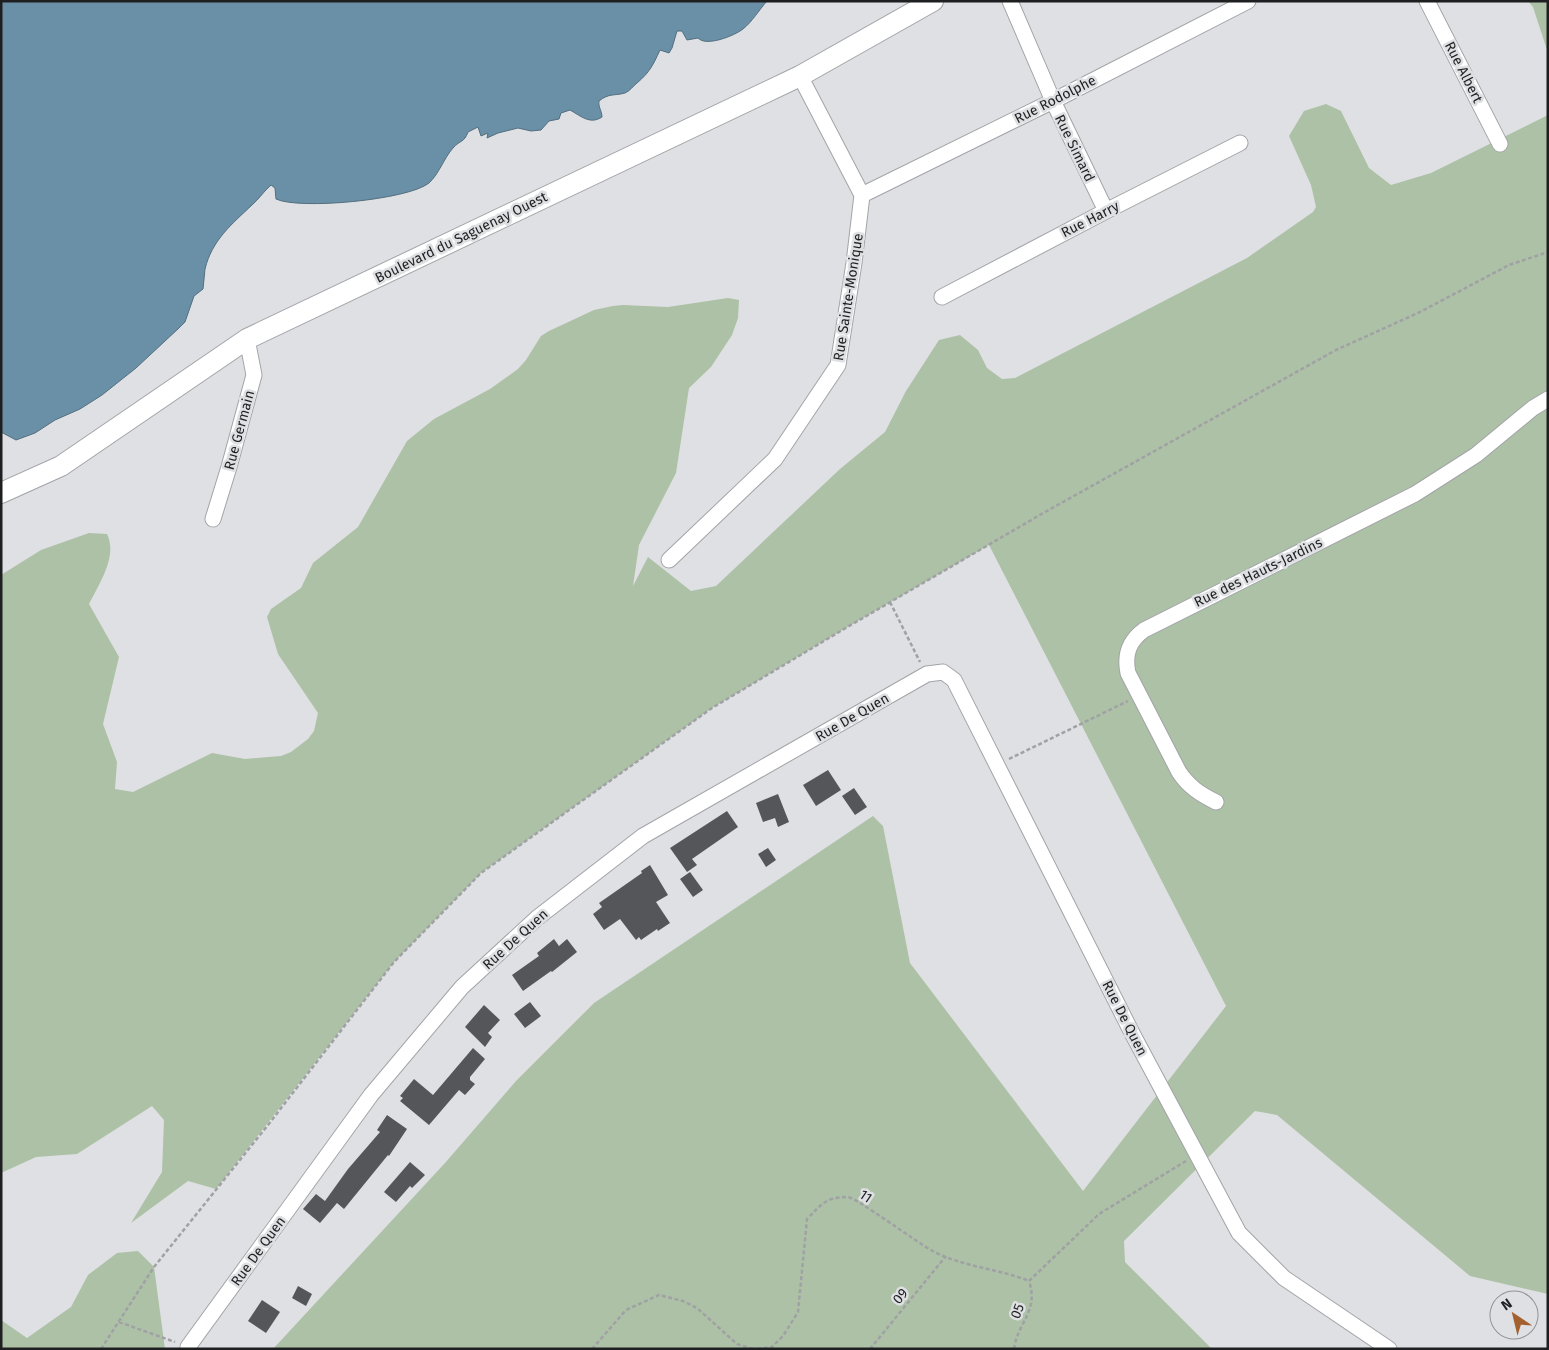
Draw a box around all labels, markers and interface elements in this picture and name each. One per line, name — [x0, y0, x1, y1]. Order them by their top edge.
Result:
street label: Rue Albert — [1441, 39, 1487, 107]
street label: Rue Rodolphe — [1012, 72, 1099, 127]
street label: Rue Simard — [1051, 112, 1098, 185]
street label: Boulevard du Saguenay Ouest — [372, 188, 551, 287]
street label: Rue Harry — [1058, 198, 1122, 241]
street label: Rue Sainte-Monique — [830, 232, 867, 362]
street label: Rue Germain — [221, 389, 258, 472]
street label: Rue des Hauts-Jardins — [1191, 534, 1325, 611]
street label: Rue De Quen — [812, 690, 892, 745]
street label: Rue De Quen — [479, 906, 551, 973]
street label: Rue De Quen — [1098, 978, 1151, 1059]
street label: 11 — [856, 1186, 875, 1207]
street label: Rue De Quen — [227, 1213, 289, 1289]
street label: 09 — [889, 1285, 912, 1308]
north arrow — [1489, 1290, 1539, 1340]
text: N — [1498, 1295, 1516, 1314]
street label: 05 — [1007, 1301, 1028, 1321]

